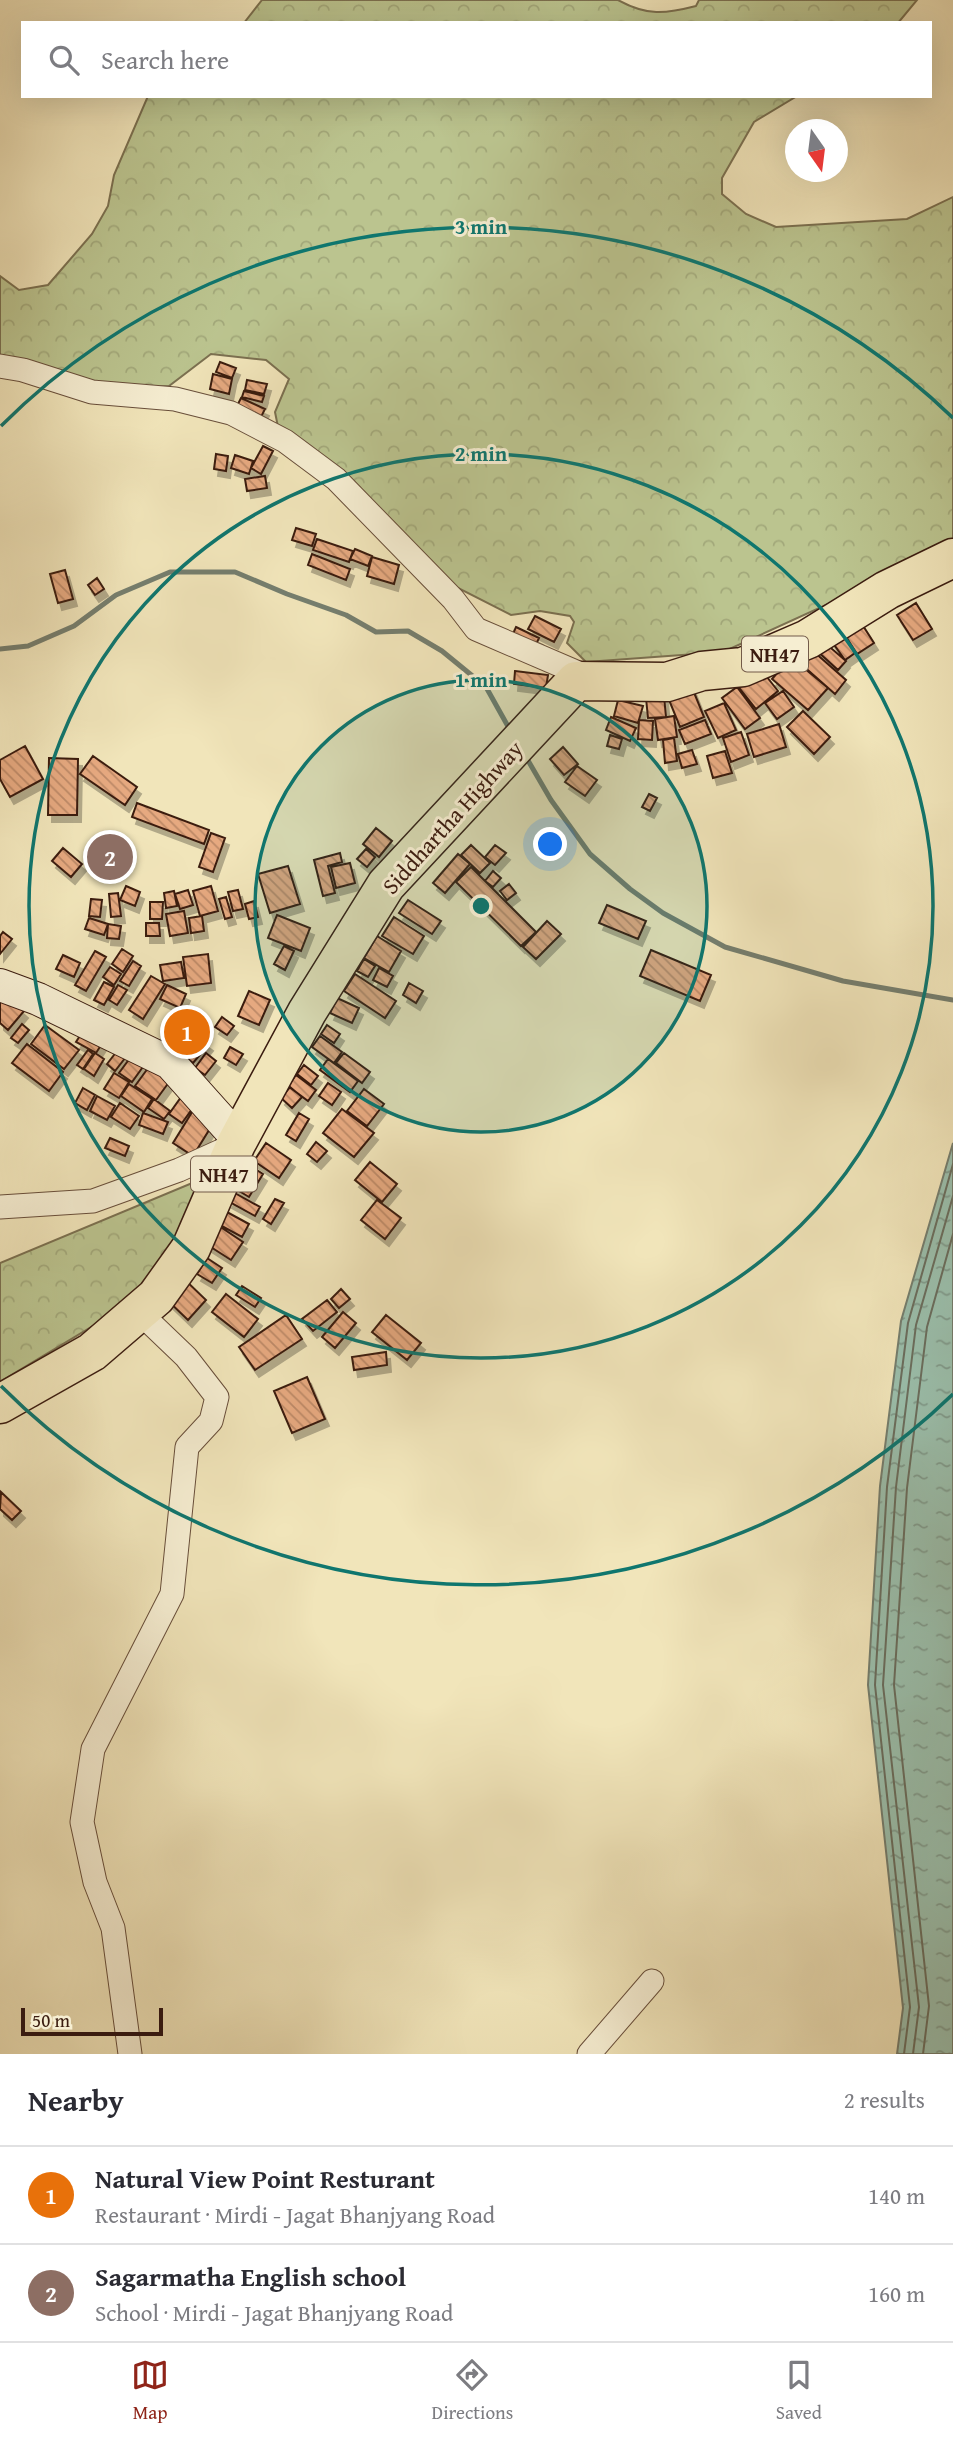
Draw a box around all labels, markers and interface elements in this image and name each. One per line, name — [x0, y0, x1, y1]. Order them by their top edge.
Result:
search box — [21, 21, 932, 98]
text: Search here — [101, 40, 229, 79]
icon: search — [45, 41, 83, 79]
north arrow — [785, 119, 848, 182]
text: 3 min — [455, 211, 508, 242]
text: 2 min — [455, 438, 508, 469]
road number: NH47 — [742, 636, 808, 672]
text: 1 min — [455, 664, 508, 695]
street label: Siddhartha Highway — [374, 732, 530, 901]
your location — [533, 827, 567, 861]
pin: 2 — [87, 831, 133, 883]
centre of rings — [469, 894, 493, 918]
pin: 1 — [164, 1006, 210, 1058]
road number: NH47 — [191, 1156, 257, 1192]
scale bar — [21, 2005, 163, 2037]
text: 50 m — [32, 2006, 70, 2034]
text: Nearby — [28, 2078, 124, 2122]
text: 2 results — [844, 2083, 925, 2116]
text: Natural View Point Resturant — [95, 2159, 435, 2198]
text: 1 — [45, 2179, 57, 2212]
text: 140 m — [868, 2179, 925, 2212]
text: Restaurant · Mirdi - Jagat Bhanjyang Road — [95, 2198, 495, 2231]
text: Sagarmatha English school — [95, 2257, 406, 2296]
text: 2 — [45, 2277, 57, 2310]
text: 160 m — [868, 2277, 925, 2310]
text: School · Mirdi - Jagat Bhanjyang Road — [95, 2296, 453, 2329]
tab: Map — [131, 2356, 169, 2426]
tab: Directions — [432, 2356, 513, 2426]
tab: Saved — [776, 2356, 822, 2426]

